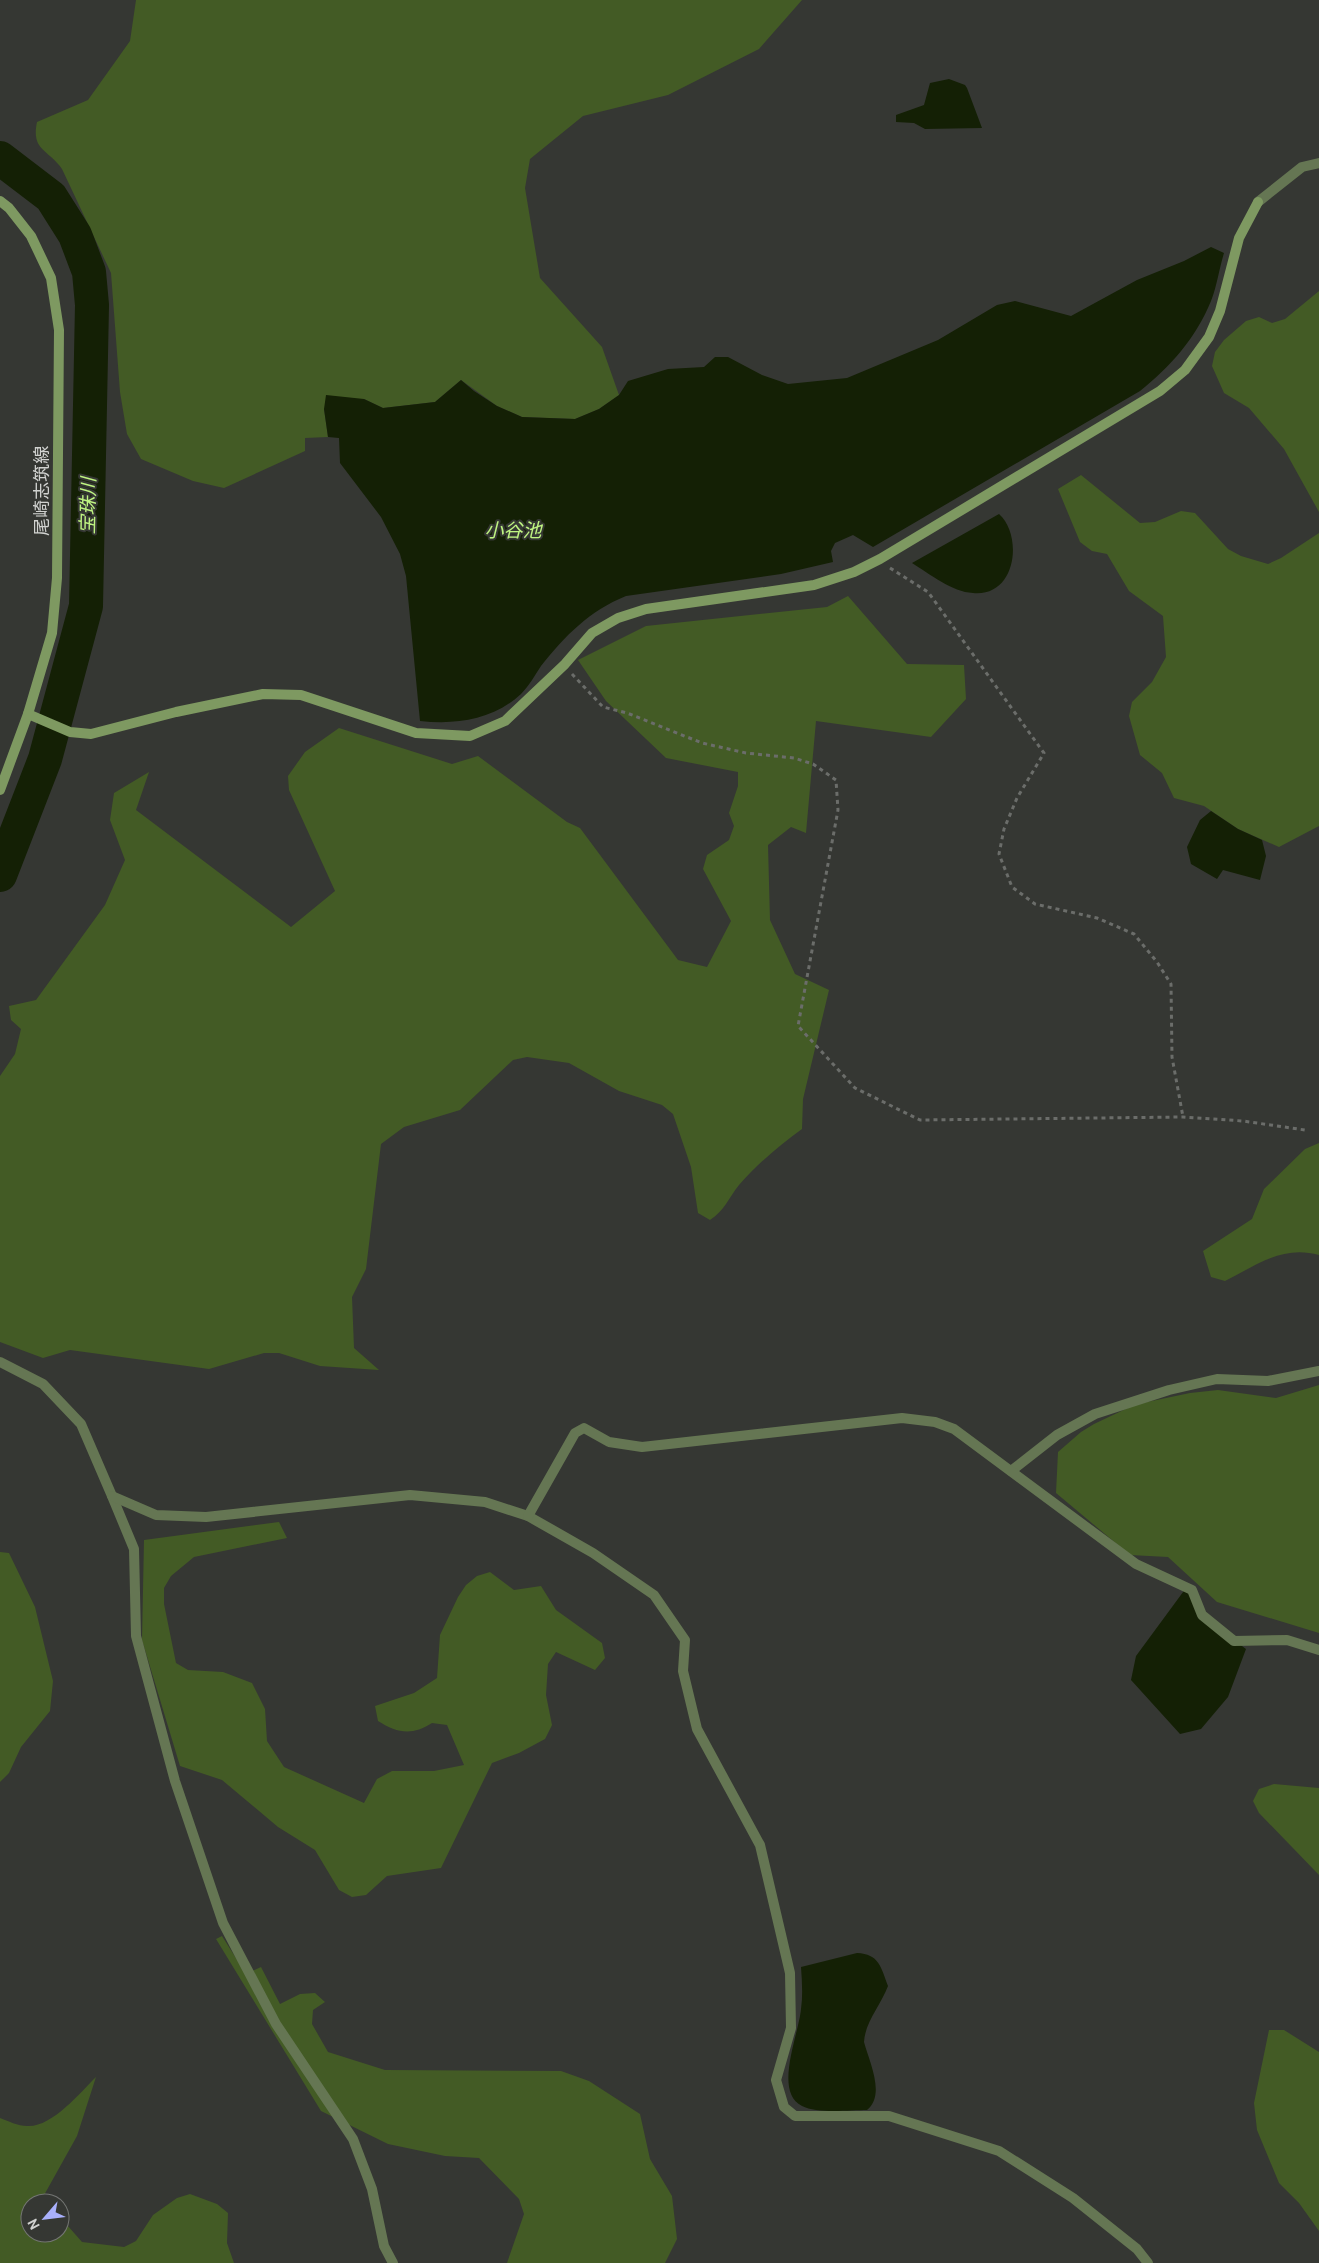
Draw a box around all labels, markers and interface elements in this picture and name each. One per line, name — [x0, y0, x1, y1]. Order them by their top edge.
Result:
street label: 尾崎志筑線 — [31, 446, 53, 536]
water label: 宝珠川 — [76, 475, 100, 535]
water label: 小谷池 — [484, 519, 543, 542]
north arrow — [20, 2193, 70, 2243]
text: N — [23, 2216, 44, 2233]

